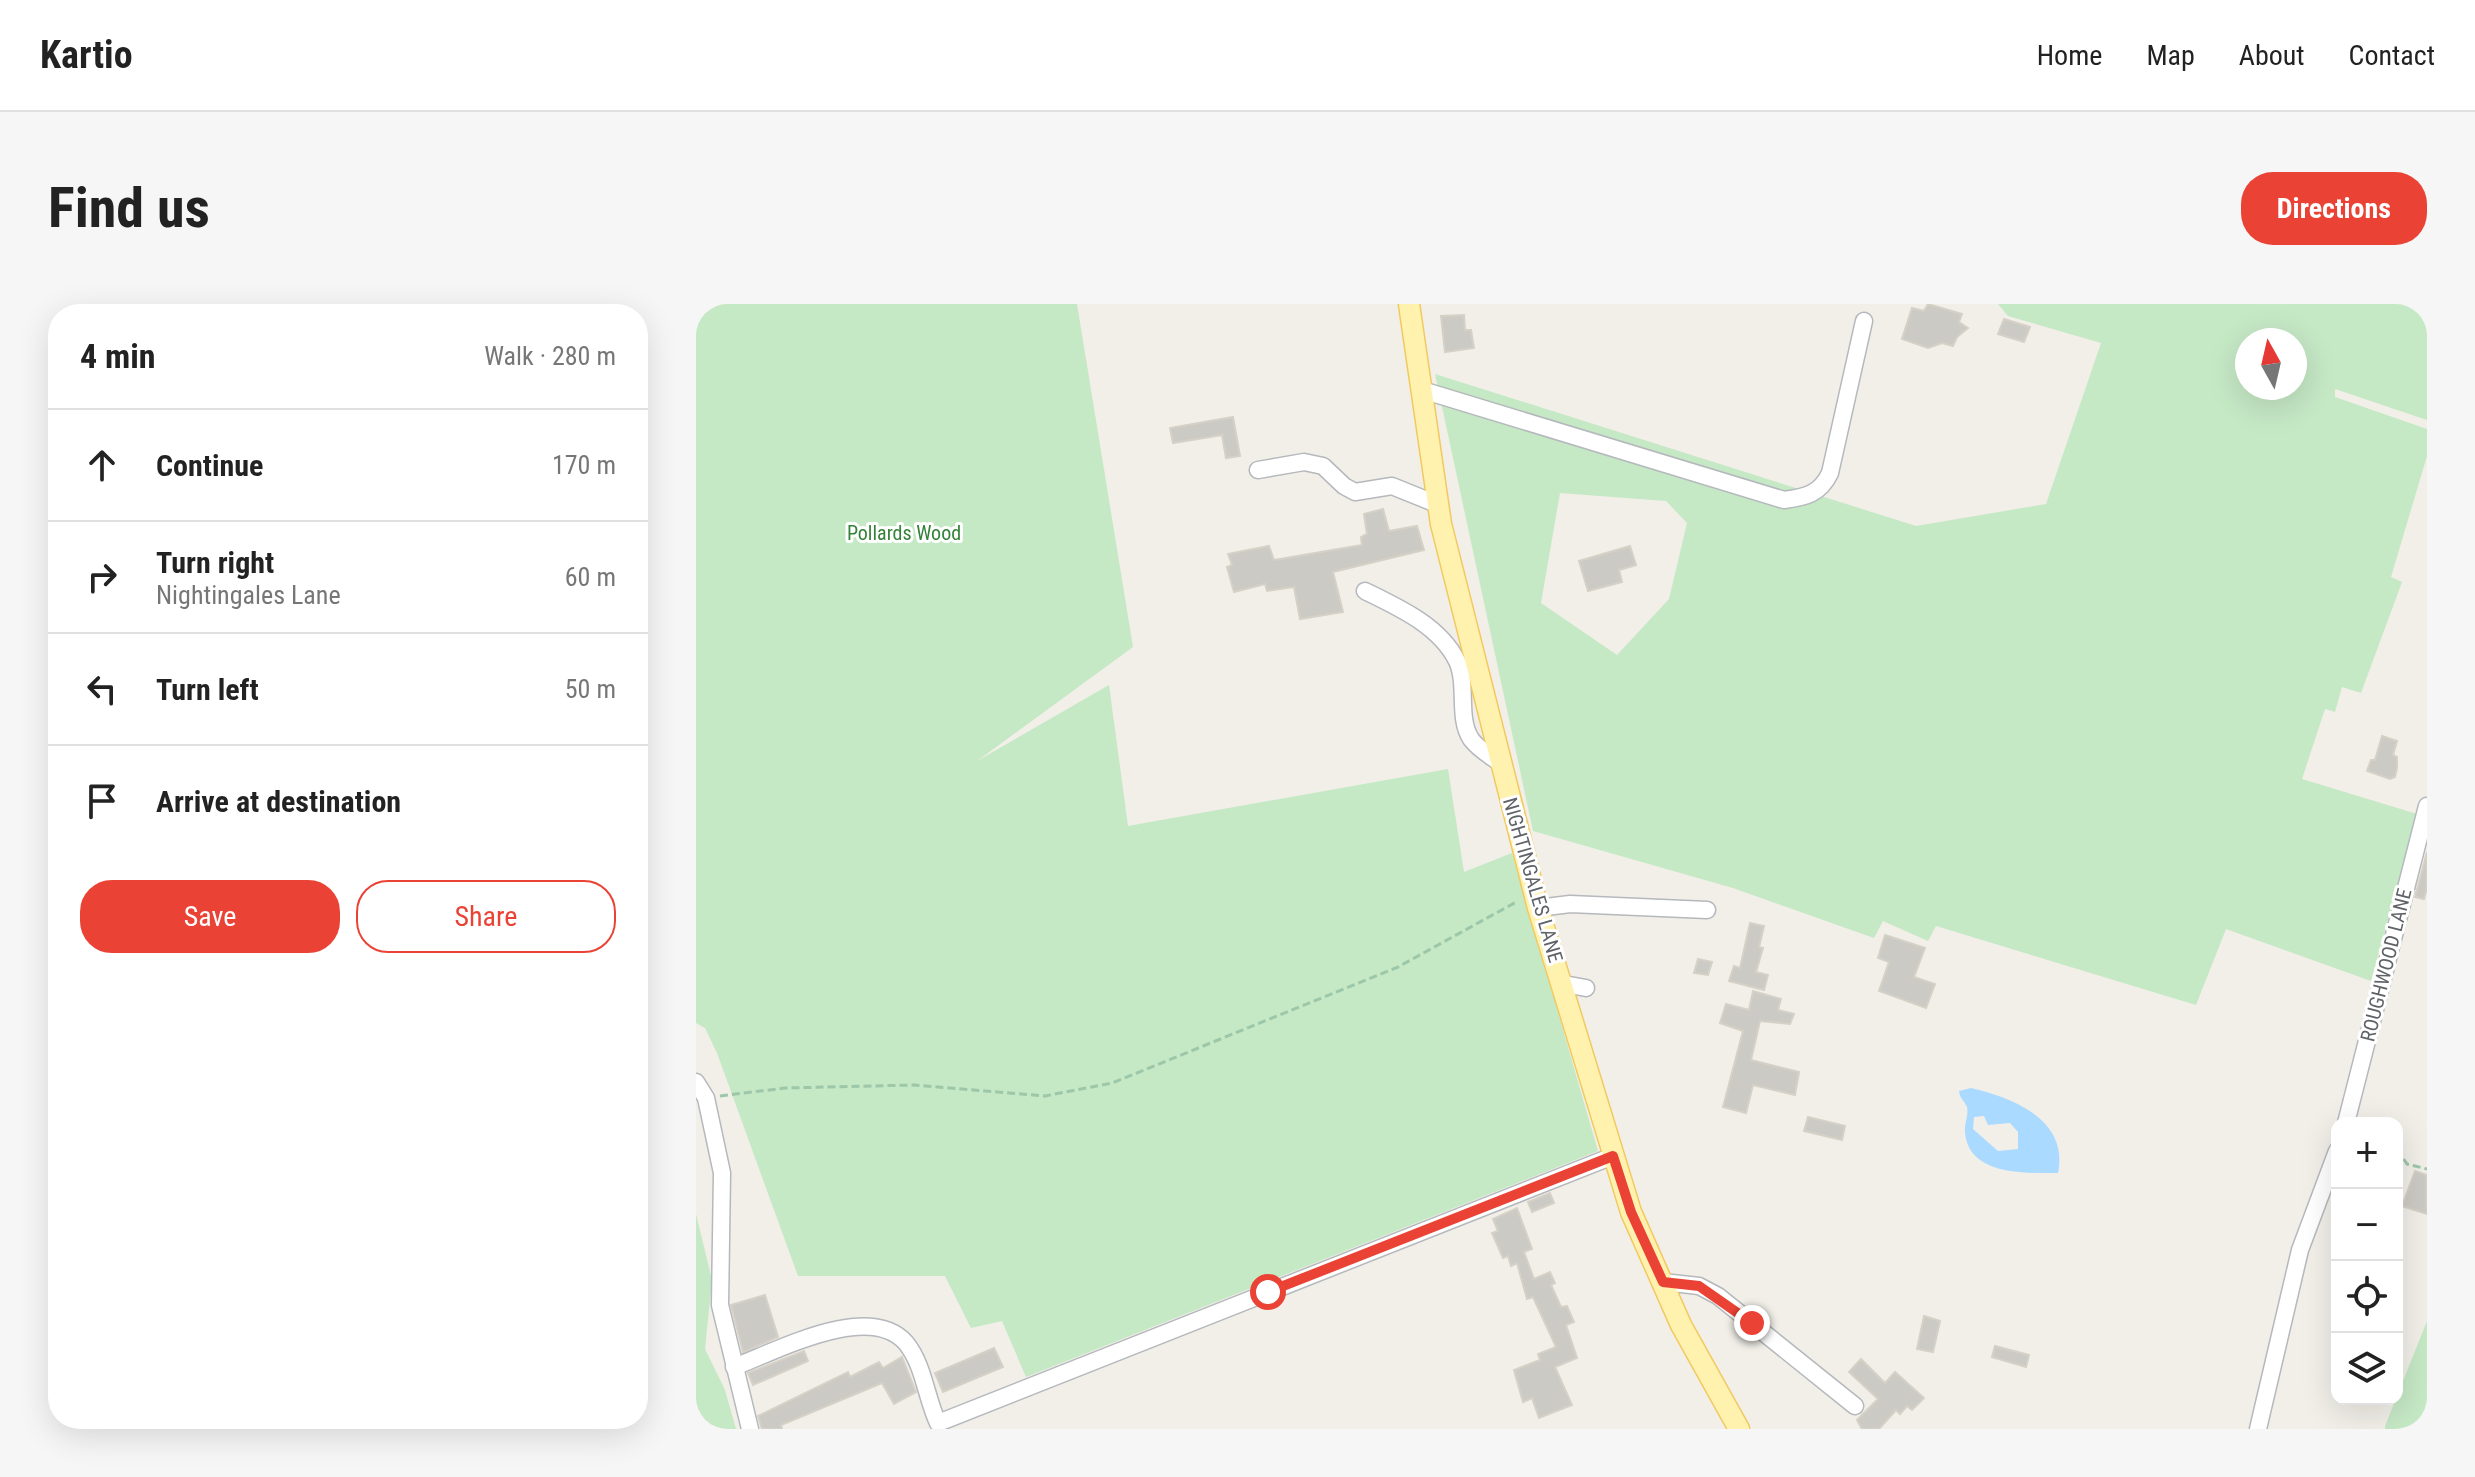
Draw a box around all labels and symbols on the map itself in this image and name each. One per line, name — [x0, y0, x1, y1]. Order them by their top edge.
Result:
north arrow — [2235, 328, 2307, 400]
park label: Pollards Wood — [847, 521, 961, 545]
street label: NIGHTINGALES LANE — [1498, 795, 1568, 965]
street label: ROUGHWOOD LANE — [2355, 886, 2417, 1044]
route start — [1250, 1274, 1286, 1310]
route end — [1734, 1305, 1770, 1341]

